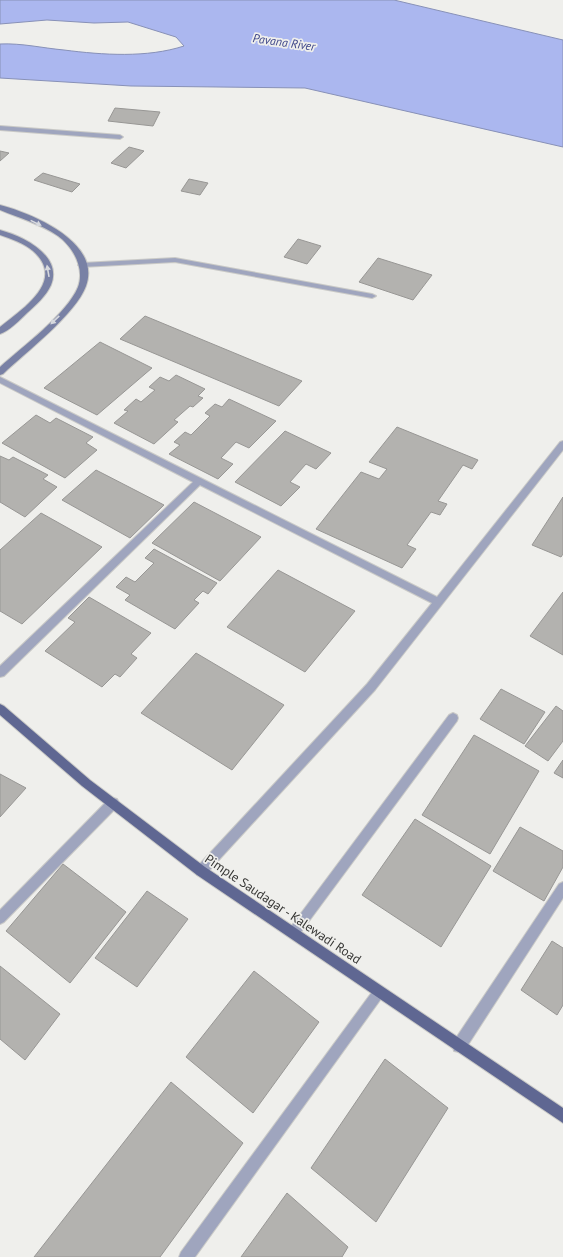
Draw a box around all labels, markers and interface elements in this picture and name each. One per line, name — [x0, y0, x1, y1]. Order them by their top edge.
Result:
water label: Pavana River — [252, 30, 317, 54]
one-way arrow — [30, 220, 41, 226]
one-way arrow — [45, 265, 51, 278]
one-way arrow — [50, 315, 60, 325]
street label: Pimple Saudagar - Kalewadi Road — [201, 850, 365, 968]

